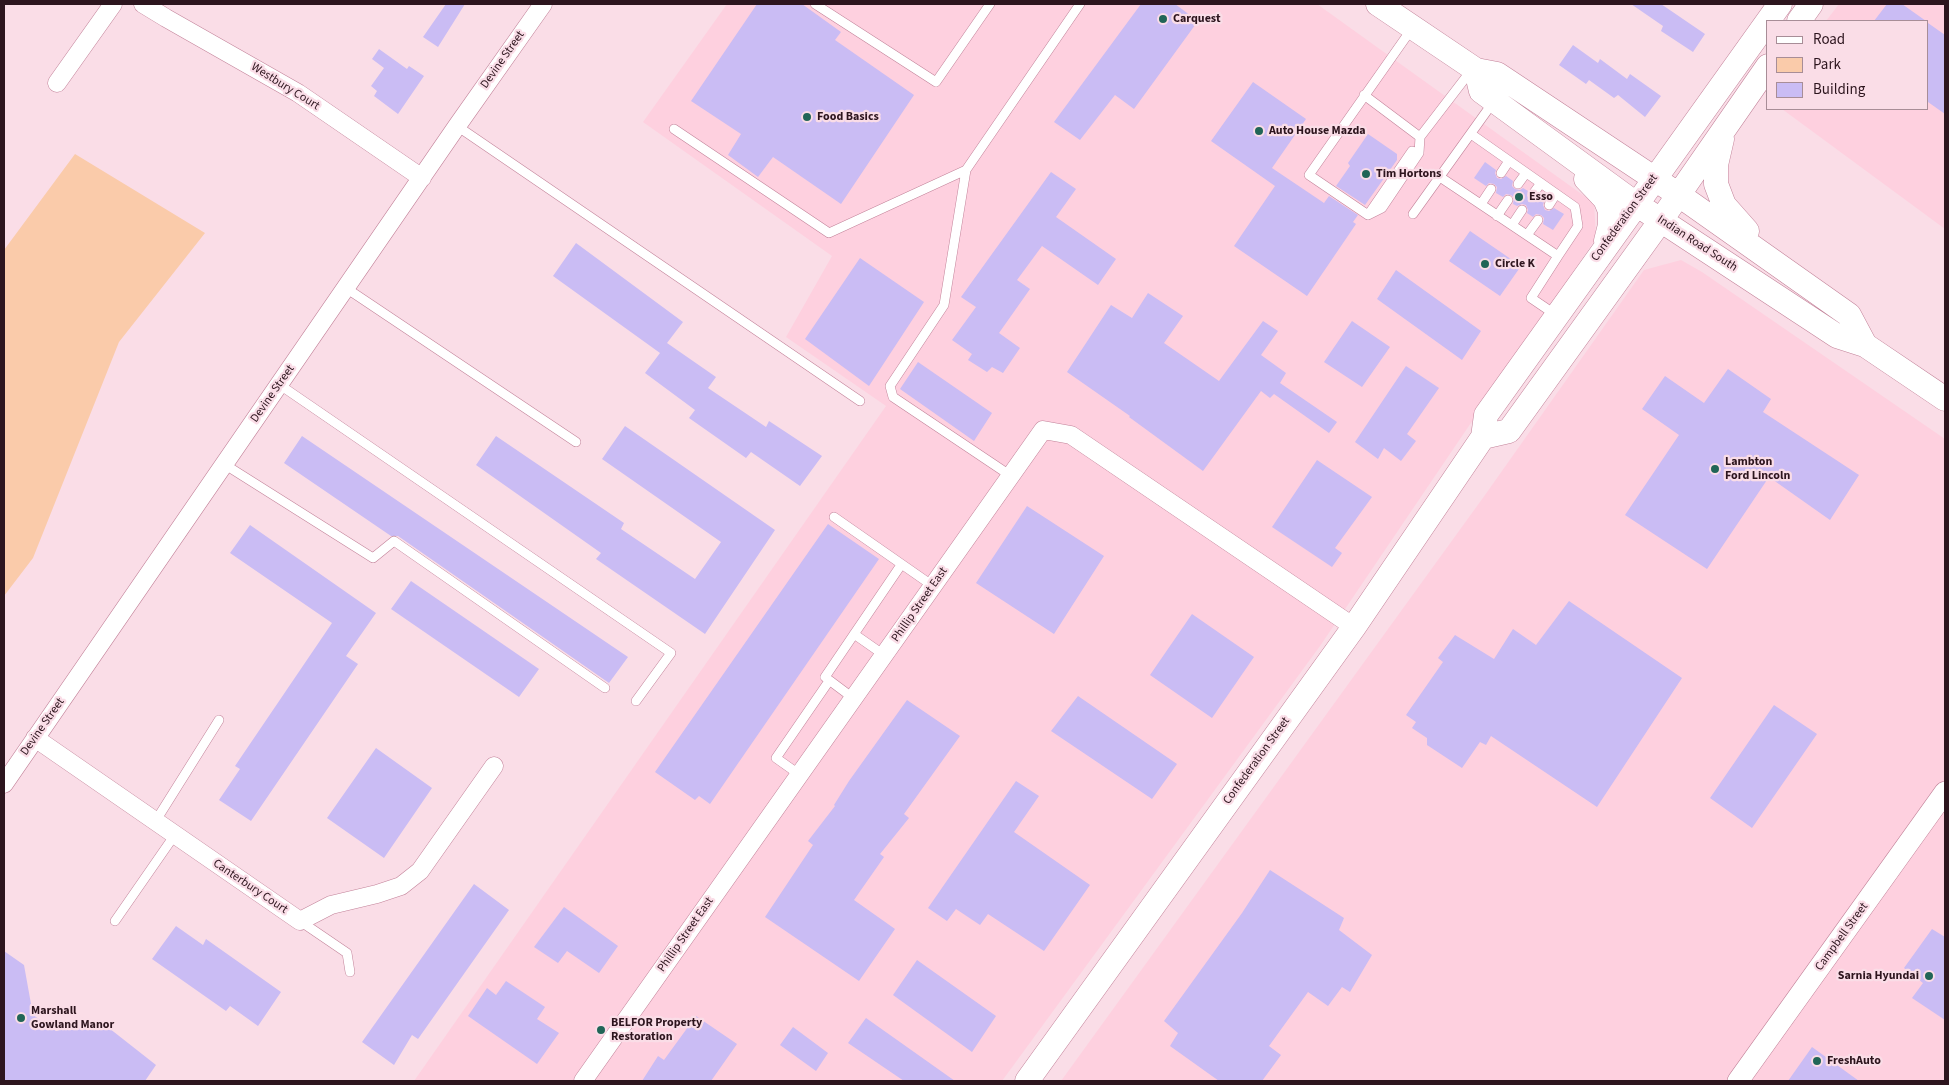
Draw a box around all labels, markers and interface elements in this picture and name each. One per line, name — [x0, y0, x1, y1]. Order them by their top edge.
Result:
place label: Carquest — [1173, 12, 1221, 26]
marker: Carquest — [1157, 13, 1169, 25]
legend — [1766, 20, 1929, 110]
street label: Devine Street — [478, 28, 528, 92]
text: Road — [1813, 29, 1845, 50]
text: Park — [1813, 54, 1841, 75]
street label: Westbury Court — [248, 60, 322, 114]
text: Building — [1813, 79, 1865, 100]
place label: Food Basics — [817, 110, 879, 124]
marker: Food Basics — [801, 111, 813, 123]
place label: Auto House Mazda — [1269, 124, 1366, 138]
marker: Auto House Mazda — [1253, 125, 1265, 137]
place label: Tim Hortons — [1376, 167, 1441, 181]
marker: Tim Hortons — [1360, 168, 1372, 180]
street label: Confederation Street — [1589, 172, 1661, 264]
place label: Esso — [1529, 190, 1553, 204]
marker: Esso — [1513, 191, 1525, 203]
street label: Indian Road South — [1654, 213, 1740, 275]
place label: Circle K — [1495, 257, 1535, 271]
marker: Circle K — [1479, 258, 1491, 270]
street label: Devine Street — [248, 362, 298, 426]
place label: Lambton Ford Lincoln — [1725, 455, 1790, 483]
marker: Lambton Ford Lincoln — [1709, 463, 1721, 475]
street label: Phillip Street East — [889, 565, 951, 645]
street label: Devine Street — [18, 695, 68, 759]
street label: Confederation Street — [1221, 715, 1293, 807]
street label: Canterbury Court — [210, 857, 290, 917]
street label: Phillip Street East — [655, 895, 717, 975]
street label: Campbell Street — [1812, 900, 1872, 974]
place label: Sarnia Hyundai — [1838, 969, 1919, 983]
marker: Sarnia Hyundai — [1923, 970, 1935, 982]
place label: Marshall Gowland Manor — [31, 1004, 114, 1032]
marker: Marshall Gowland Manor — [15, 1012, 27, 1024]
place label: BELFOR Property Restoration — [611, 1016, 702, 1044]
marker: BELFOR Property Restoration — [595, 1024, 607, 1036]
place label: FreshAuto — [1827, 1054, 1881, 1068]
marker: FreshAuto — [1811, 1055, 1823, 1067]

